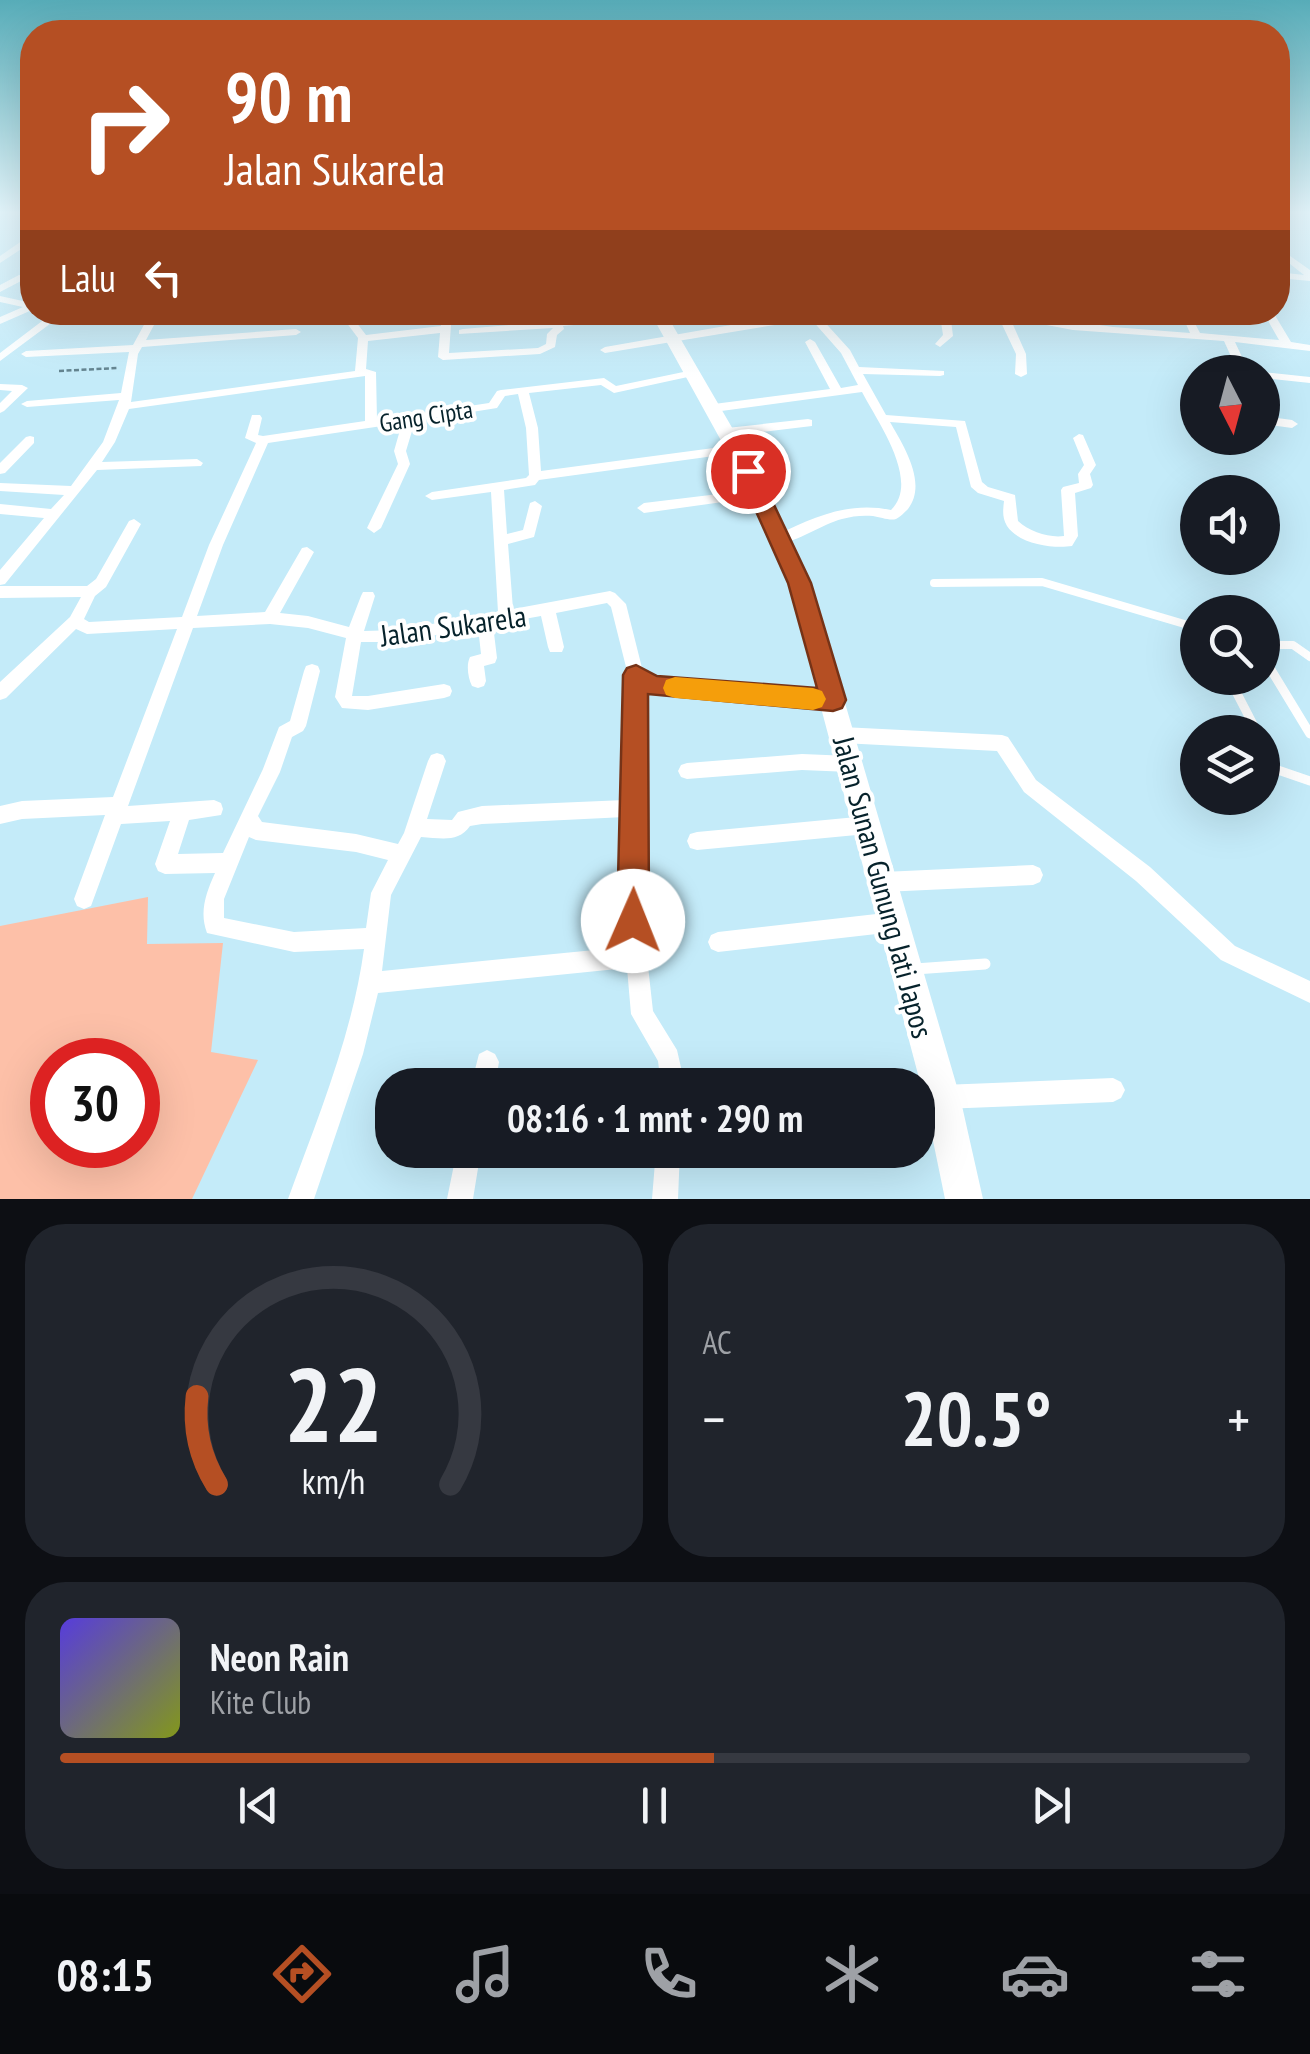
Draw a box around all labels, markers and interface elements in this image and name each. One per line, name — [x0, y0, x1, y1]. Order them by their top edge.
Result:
text: 90 m — [225, 51, 353, 141]
icon: right — [60, 60, 190, 190]
text: Jalan Sukarela — [225, 139, 445, 197]
icon: left — [136, 250, 191, 305]
text: Lalu — [60, 253, 116, 302]
north arrow — [1180, 355, 1280, 455]
map controls — [1180, 355, 1280, 815]
street label: Gang Cipta — [377, 393, 475, 439]
pin — [706, 429, 791, 514]
icon: arrive — [721, 444, 776, 499]
button: sound — [1180, 475, 1280, 575]
street label: Jalan Sukarela — [377, 595, 528, 655]
button: search — [1180, 595, 1280, 695]
button: layers — [1180, 715, 1280, 815]
street label: Jalan Sunan Gunung Jati Japos — [825, 731, 943, 1042]
position arrow — [581, 869, 685, 973]
speed limit sign: 30 — [30, 1038, 160, 1168]
text: 08:16 · 1 mnt · 290 m — [507, 1093, 803, 1142]
text: AC — [703, 1321, 732, 1363]
text: 22 — [284, 1336, 383, 1471]
text: 20.5° — [901, 1370, 1052, 1467]
text: − — [703, 1383, 725, 1454]
text: + — [1227, 1383, 1250, 1454]
text: km/h — [302, 1458, 365, 1504]
text: Neon Rain — [210, 1632, 349, 1681]
text: Kite Club — [210, 1681, 311, 1723]
icon: previous — [231, 1778, 286, 1833]
icon: pause — [627, 1778, 682, 1833]
icon: next — [1024, 1778, 1079, 1833]
icon: directions — [267, 1939, 337, 2009]
icon: music — [450, 1939, 520, 2009]
icon: phone — [634, 1939, 704, 2009]
icon: climate — [817, 1939, 887, 2009]
icon: car — [1000, 1939, 1070, 2009]
icon: filters — [1183, 1939, 1253, 2009]
text: 08:15 — [57, 1945, 154, 2003]

